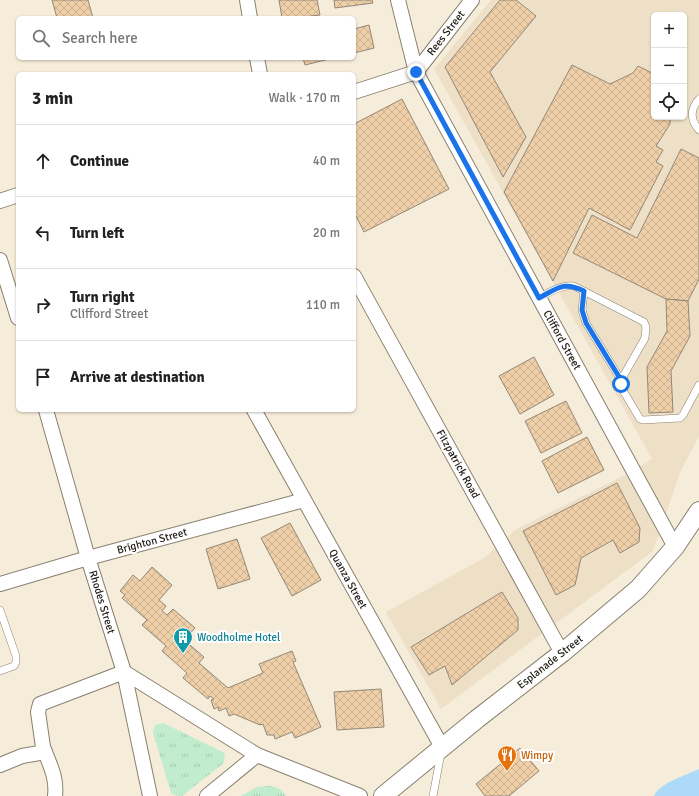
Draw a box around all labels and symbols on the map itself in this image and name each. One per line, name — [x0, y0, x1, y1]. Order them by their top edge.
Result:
street label: Rees Street — [424, 8, 468, 58]
route end — [407, 63, 425, 81]
street label: Clifford Street — [540, 308, 584, 372]
route start — [612, 375, 630, 393]
street label: Fitzpatrick Road — [434, 427, 482, 501]
street label: Brighton Street — [116, 525, 189, 557]
street label: Quanza Street — [326, 547, 370, 611]
street label: Rhodes Street — [86, 569, 118, 635]
building icon: Woodholme Hotel — [172, 626, 194, 654]
place label: Woodholme Hotel — [197, 631, 280, 644]
street label: Esplanade Street — [515, 632, 585, 692]
restaurant icon: Wimpy — [496, 744, 518, 772]
place label: Wimpy — [521, 749, 554, 762]

